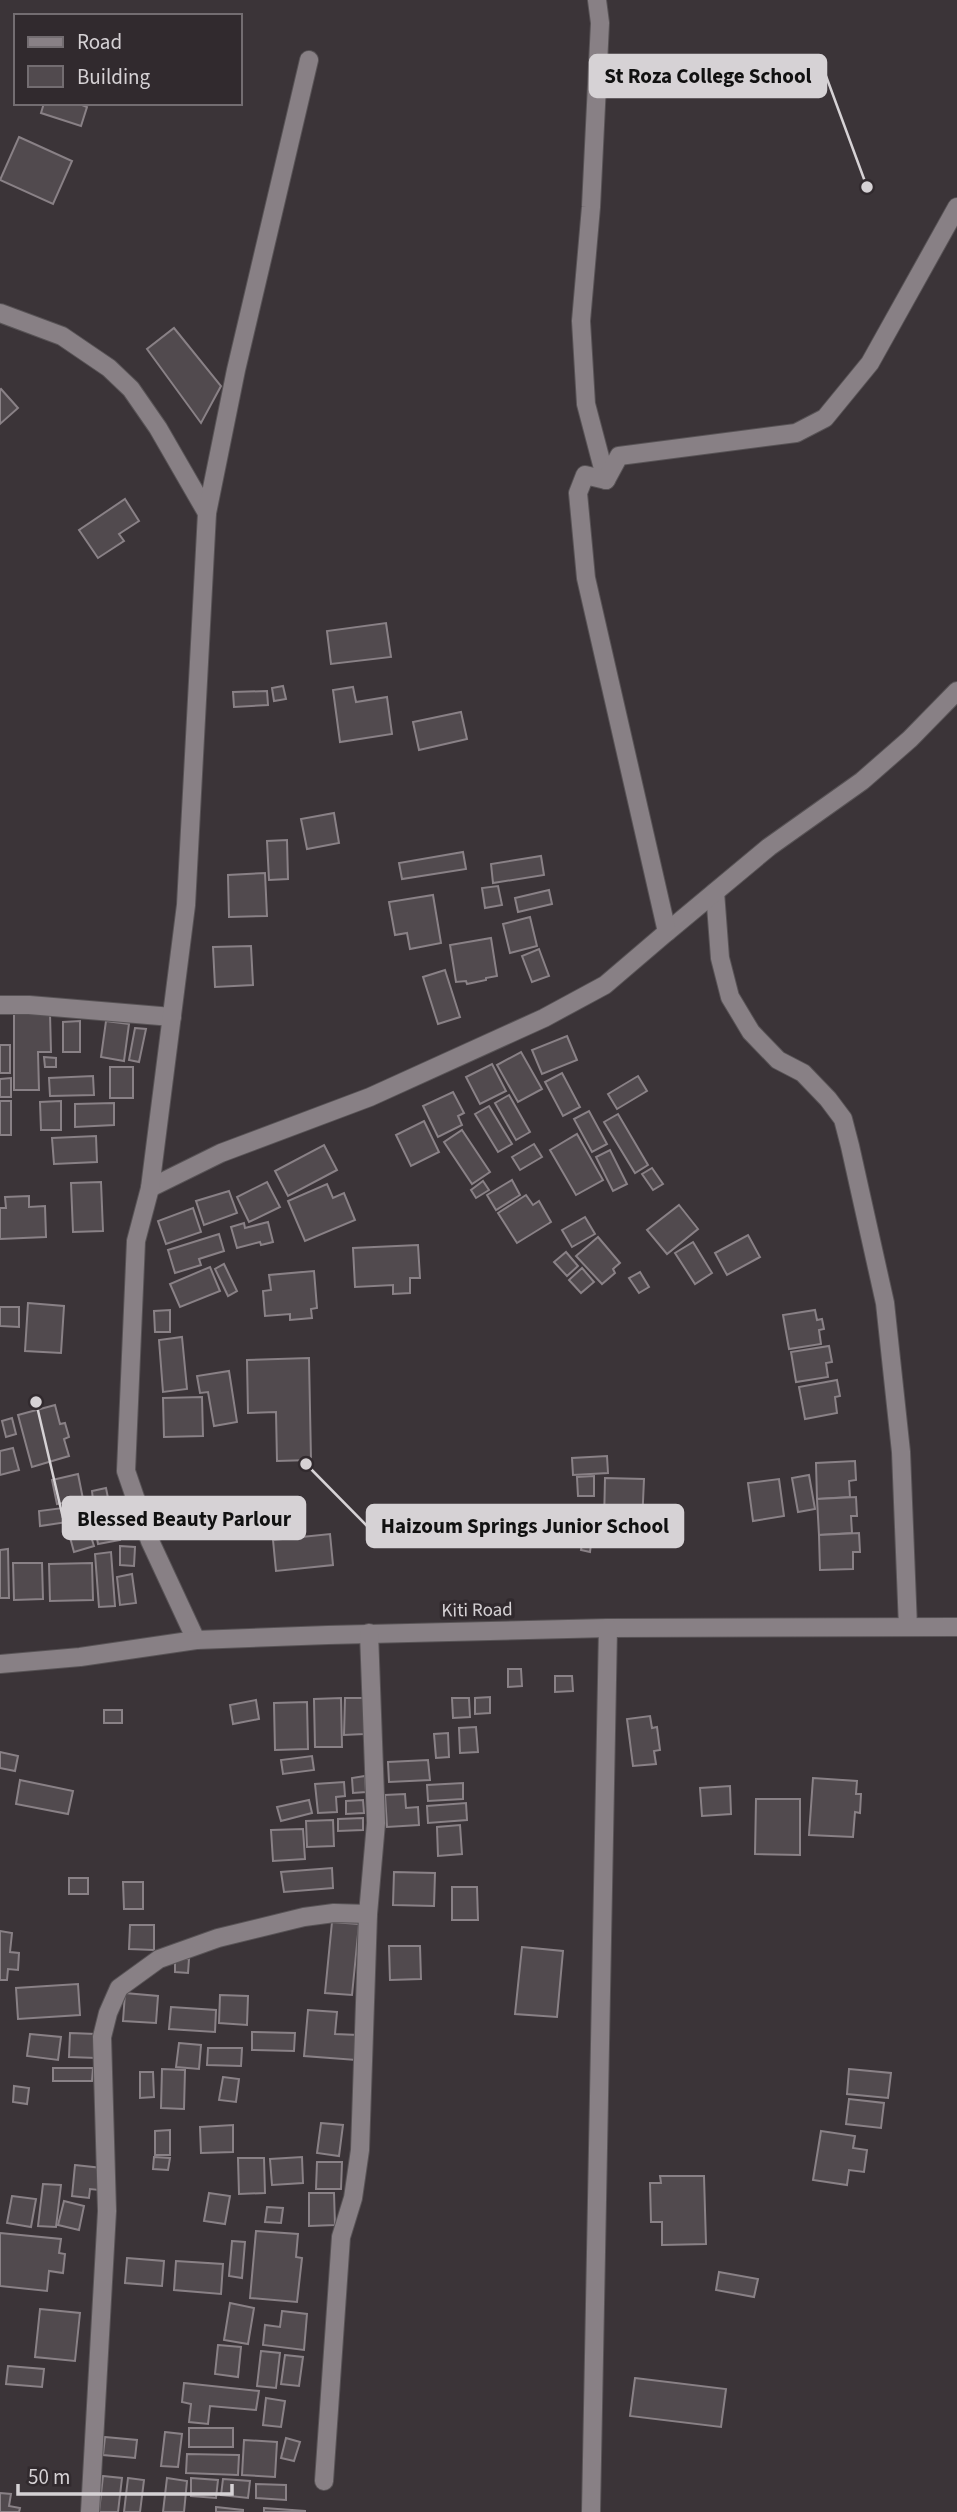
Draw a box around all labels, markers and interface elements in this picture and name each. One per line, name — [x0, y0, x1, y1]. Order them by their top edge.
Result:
legend — [14, 14, 242, 105]
text: Road — [77, 27, 122, 57]
callout: St Roza College School — [590, 55, 826, 97]
text: St Roza College School — [604, 61, 812, 91]
text: Building — [77, 62, 151, 92]
callout: Blessed Beauty Parlour — [63, 1497, 305, 1539]
text: Blessed Beauty Parlour — [77, 1504, 292, 1534]
callout: Haizoum Springs Junior School — [367, 1505, 683, 1547]
text: Haizoum Springs Junior School — [381, 1511, 669, 1541]
street label: Kiti Road — [441, 1596, 513, 1625]
scale bar — [18, 2452, 231, 2496]
text: 50 m — [28, 2462, 70, 2492]

